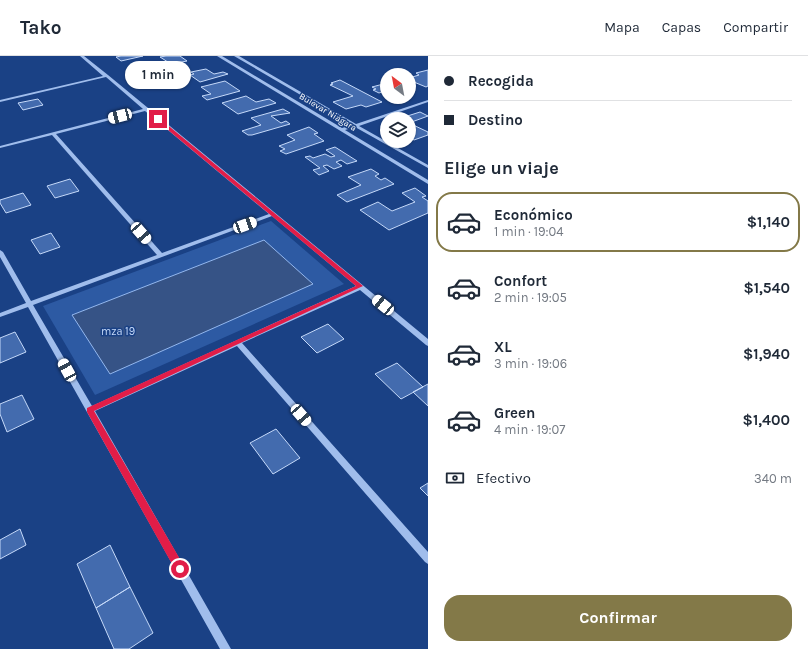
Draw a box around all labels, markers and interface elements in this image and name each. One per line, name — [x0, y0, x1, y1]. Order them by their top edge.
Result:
text: Tako — [20, 17, 61, 39]
text: Mapa — [604, 19, 640, 36]
text: Capas — [662, 19, 701, 36]
text: Compartir — [723, 19, 788, 36]
callout: 1 min — [125, 61, 191, 89]
text: 1 min — [142, 67, 174, 82]
north arrow — [380, 68, 416, 104]
map controls — [380, 68, 416, 148]
text: Recogida — [468, 72, 534, 90]
street label: Bulevar Niágara — [298, 91, 359, 133]
car — [107, 107, 133, 125]
route end — [149, 110, 167, 128]
text: Destino — [468, 111, 523, 129]
button: layers — [380, 112, 416, 148]
text: Elige un viaje — [444, 157, 559, 179]
icon: car — [446, 204, 482, 240]
text: Económico — [494, 206, 573, 224]
text: $1,140 — [747, 213, 790, 231]
car — [232, 215, 258, 235]
car — [129, 220, 153, 246]
text: 1 min · 19:04 — [494, 224, 564, 239]
icon: car — [446, 270, 482, 306]
text: Confort — [494, 272, 547, 290]
text: $1,540 — [743, 279, 790, 297]
text: 2 min · 19:05 — [494, 290, 567, 305]
car — [370, 293, 396, 317]
park label: mza 19 — [101, 325, 135, 338]
icon: car — [446, 336, 482, 372]
text: XL — [494, 338, 512, 356]
text: $1,940 — [743, 345, 790, 363]
text: 3 min · 19:06 — [494, 356, 567, 371]
car — [56, 357, 78, 383]
car — [289, 402, 313, 428]
icon: car — [446, 402, 482, 438]
text: Green — [494, 404, 535, 422]
text: $1,400 — [743, 411, 790, 429]
text: 4 min · 19:07 — [494, 422, 565, 437]
icon: cash — [444, 467, 466, 489]
text: Efectivo — [476, 469, 531, 487]
text: 340 m — [754, 471, 792, 486]
route start — [171, 560, 189, 578]
button: Confirmar — [444, 595, 792, 641]

